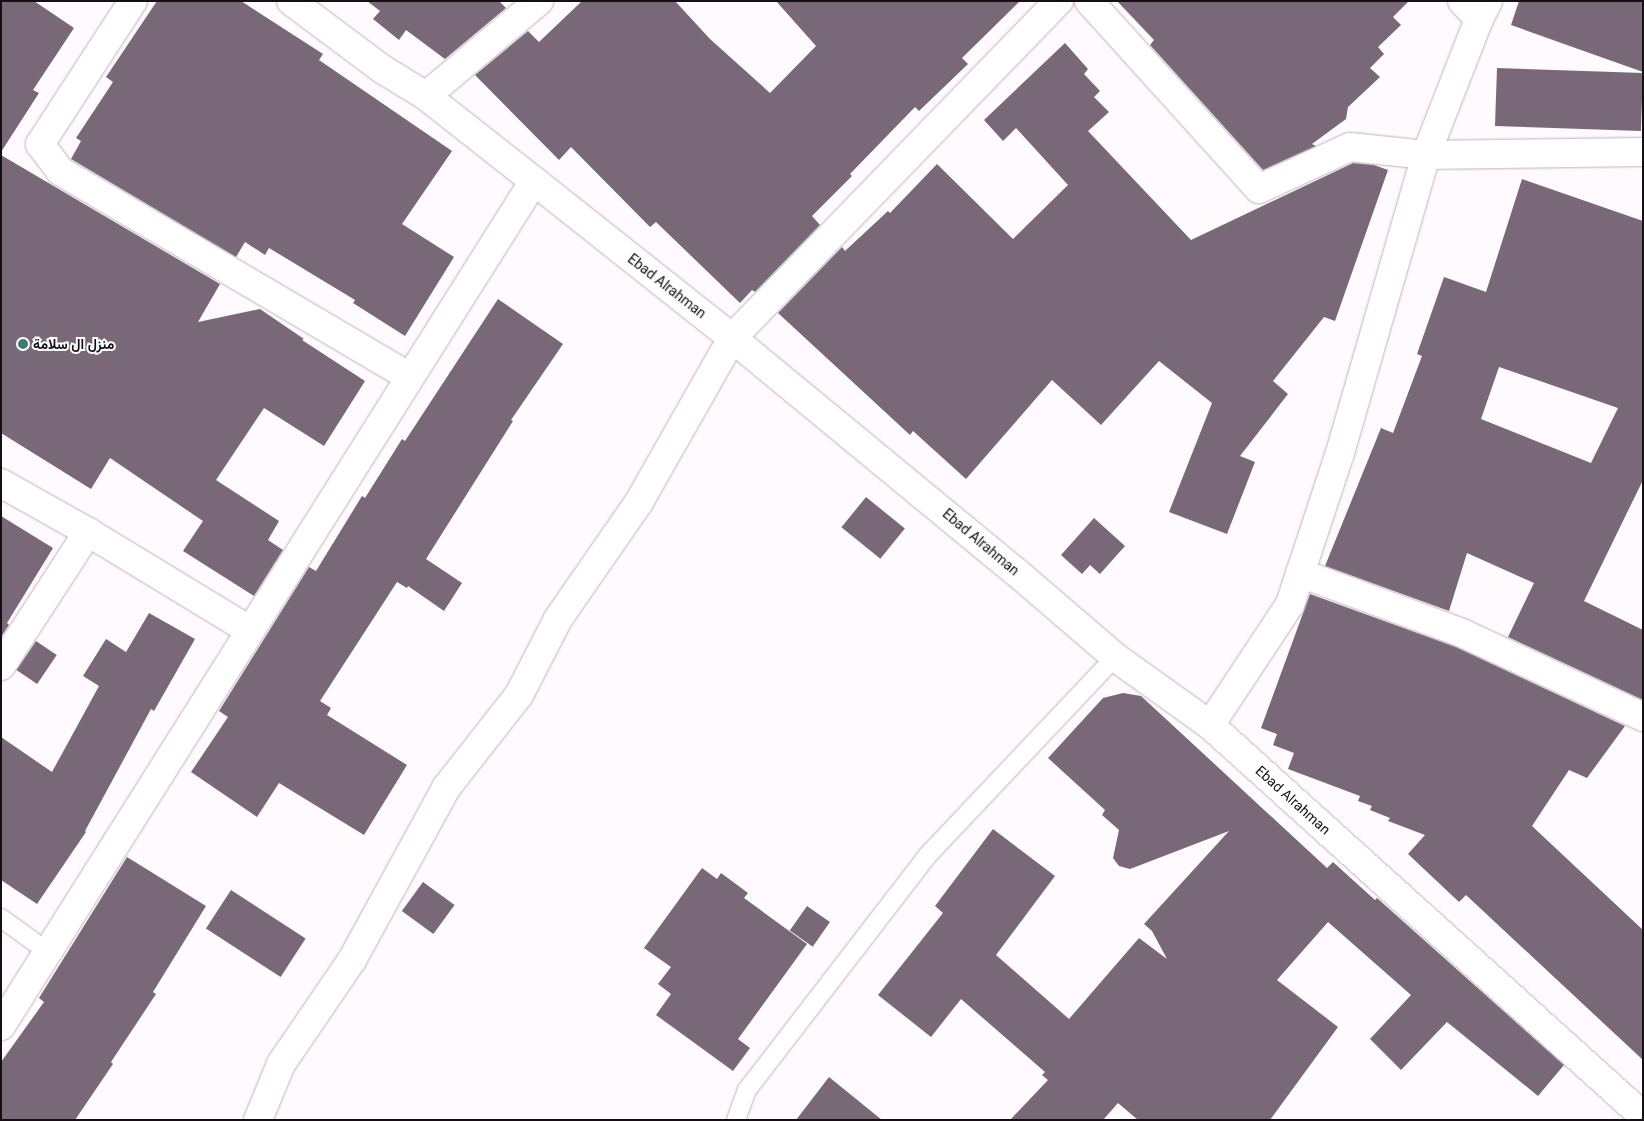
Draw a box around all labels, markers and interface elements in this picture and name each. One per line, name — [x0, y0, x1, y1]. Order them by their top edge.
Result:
street label: Ebad Alrahman — [624, 250, 710, 322]
place label: منزل ال سلامة — [33, 336, 114, 352]
marker: منزل ال سلامة — [17, 338, 29, 350]
street label: Ebad Alrahman — [939, 505, 1023, 579]
street label: Ebad Alrahman — [1252, 762, 1334, 838]

